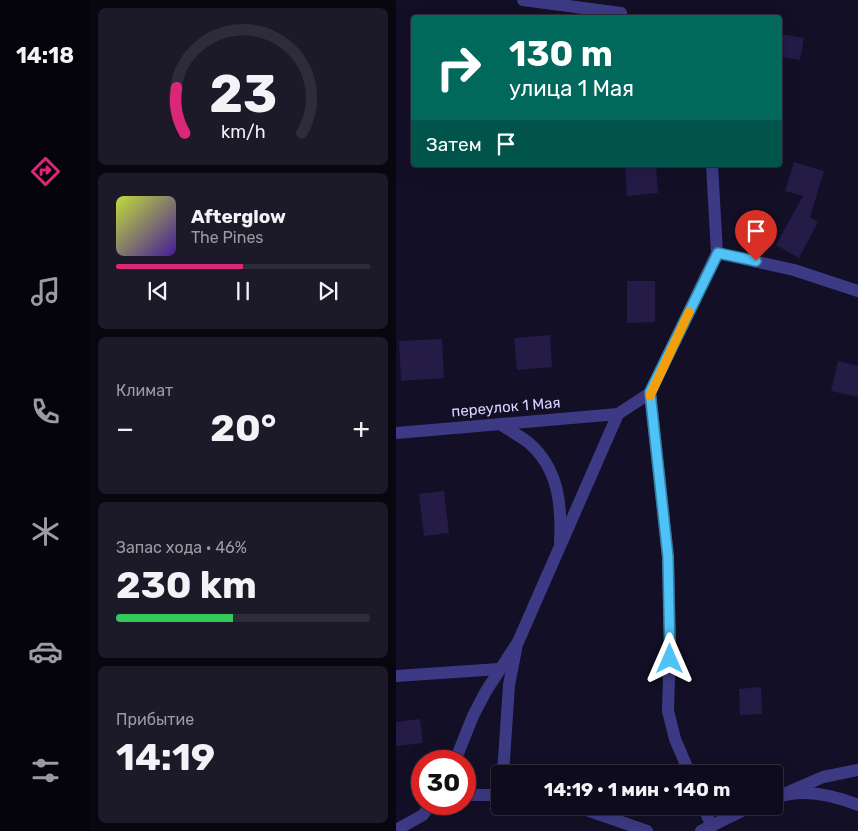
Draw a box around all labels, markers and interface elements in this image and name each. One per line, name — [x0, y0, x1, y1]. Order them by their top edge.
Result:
text: 130 m — [509, 33, 613, 75]
icon: right — [426, 35, 491, 100]
text: 14:18 — [16, 42, 74, 69]
text: 23 — [209, 63, 277, 125]
text: улица 1 Мая — [509, 75, 634, 102]
text: km/h — [221, 121, 265, 142]
icon: arrive — [492, 130, 520, 158]
text: Затем — [426, 133, 482, 156]
icon: directions — [28, 154, 63, 189]
text: Afterglow — [191, 205, 286, 228]
pin — [735, 210, 777, 261]
icon: arrive — [742, 217, 770, 245]
text: The Pines — [191, 228, 264, 247]
icon: music — [28, 274, 63, 309]
icon: previous — [144, 277, 172, 305]
icon: pause — [229, 277, 257, 305]
icon: next — [314, 277, 342, 305]
text: Климат — [116, 381, 173, 400]
street label: переулок 1 Мая — [451, 393, 561, 421]
icon: phone — [28, 394, 63, 429]
text: 20° — [210, 405, 276, 451]
text: − — [116, 412, 134, 445]
text: + — [353, 412, 370, 445]
icon: climate — [28, 514, 63, 549]
text: Запас хода · 46% — [116, 538, 247, 557]
text: 230 km — [116, 562, 257, 608]
position arrow — [643, 632, 695, 684]
icon: car — [28, 634, 63, 669]
text: Прибытие — [116, 710, 194, 729]
text: 14:19 — [116, 734, 215, 780]
speed limit sign: 30 — [411, 750, 476, 815]
icon: filters — [28, 753, 63, 788]
text: 14:19 · 1 мин · 140 m — [544, 778, 730, 801]

